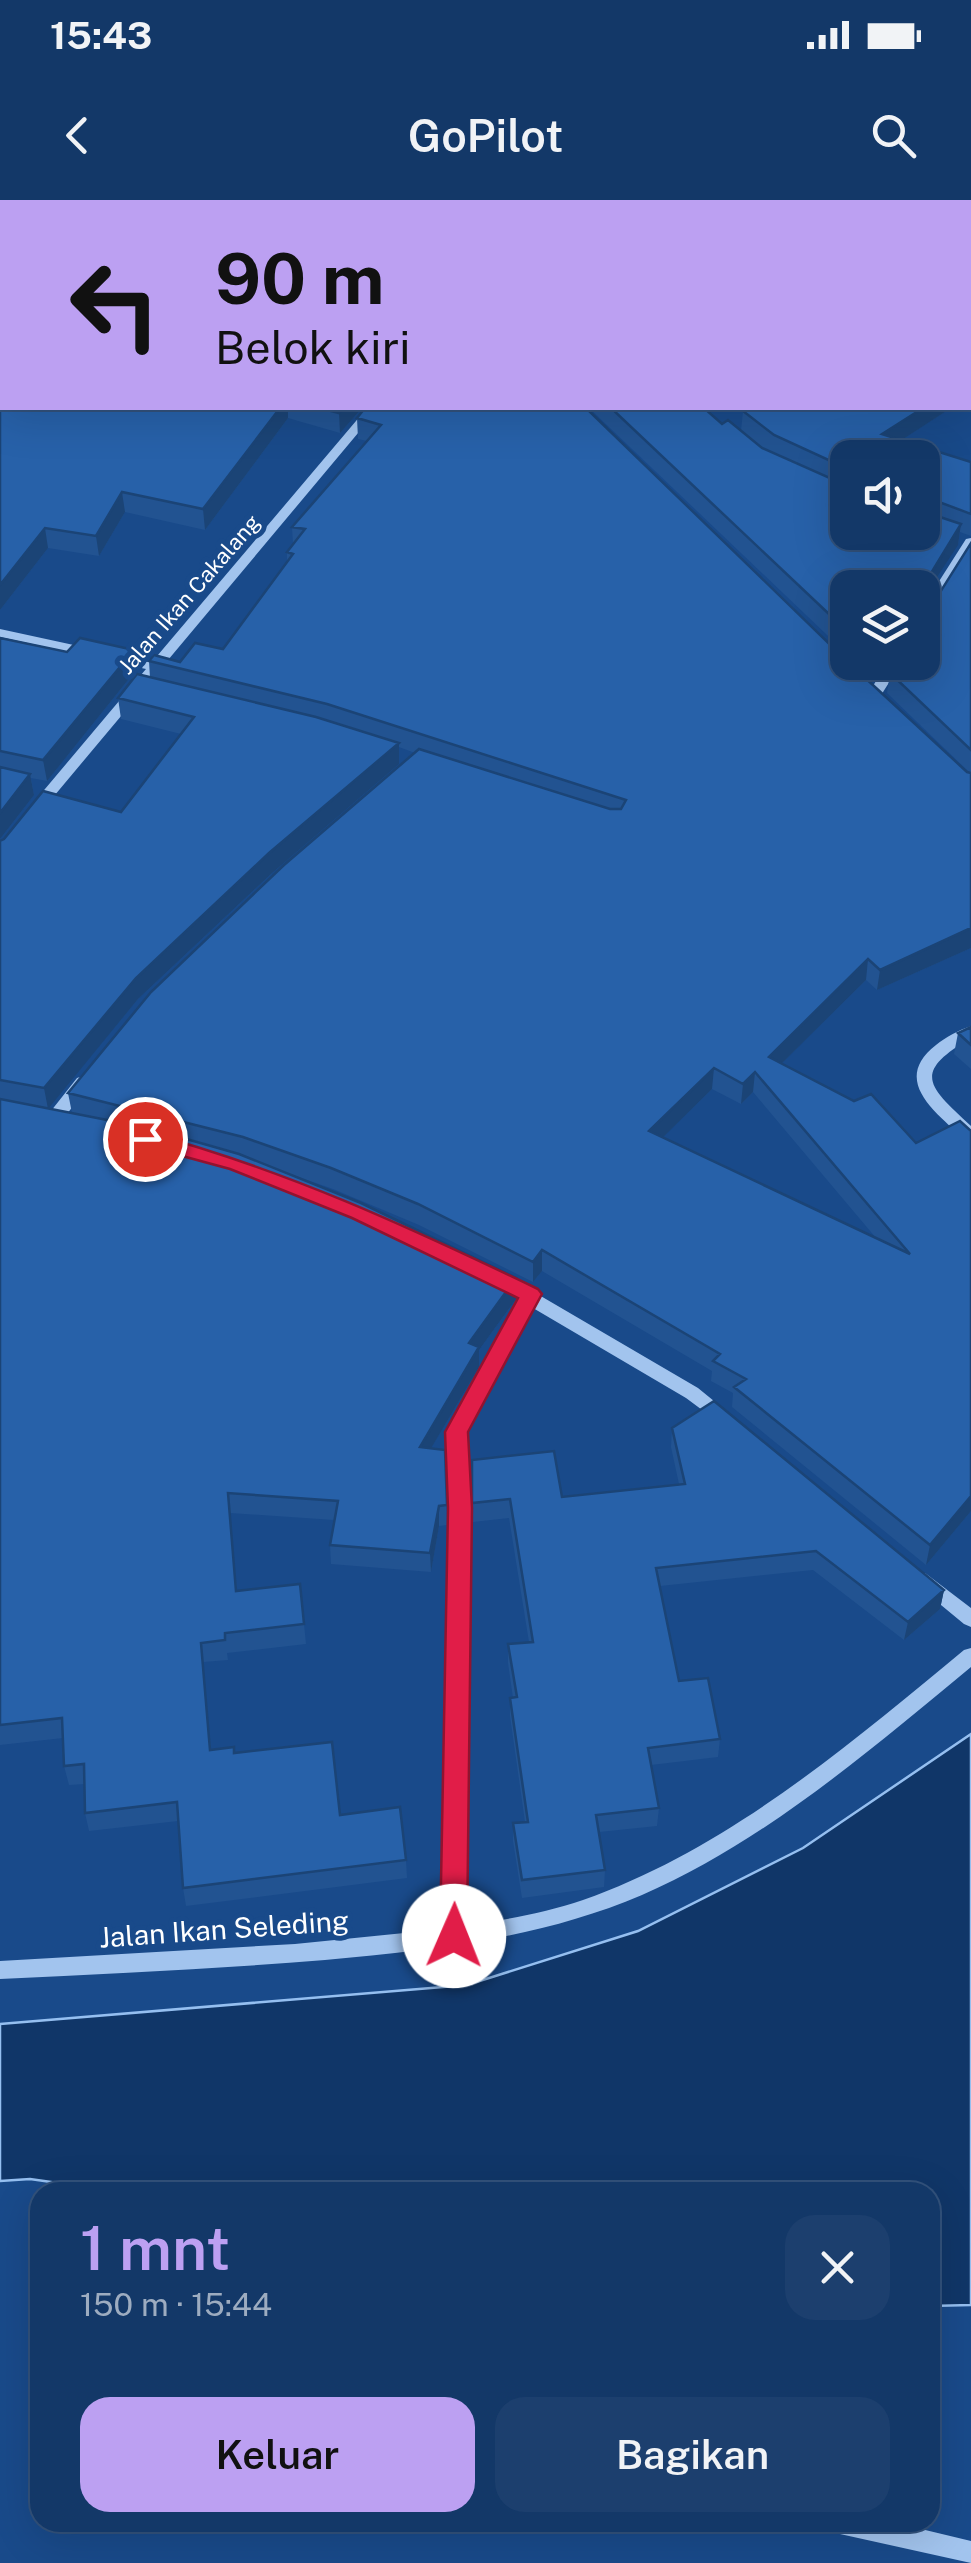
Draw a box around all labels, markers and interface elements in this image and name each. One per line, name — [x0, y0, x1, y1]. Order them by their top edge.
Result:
text: 15:43 — [50, 13, 152, 58]
icon: back — [50, 108, 105, 163]
icon: search — [866, 108, 921, 163]
text: GoPilot — [408, 109, 563, 162]
text: 90 m — [215, 237, 385, 320]
icon: left — [50, 240, 180, 370]
text: Belok kiri — [215, 321, 410, 374]
map controls — [830, 440, 940, 680]
button: sound — [830, 440, 940, 550]
street label: Jalan Ikan Cakalang — [113, 509, 265, 679]
button: layers — [830, 570, 940, 680]
pin — [103, 1097, 188, 1182]
icon: arrive — [118, 1112, 173, 1167]
position arrow — [402, 1884, 506, 1988]
street label: Jalan Ikan Seleding — [98, 1903, 350, 1954]
text: 1 mnt — [80, 2213, 230, 2284]
button: close — [785, 2215, 890, 2320]
text: 150 m · 15:44 — [80, 2286, 272, 2323]
button: Keluar — [80, 2397, 475, 2512]
button: Bagikan — [495, 2397, 890, 2512]

